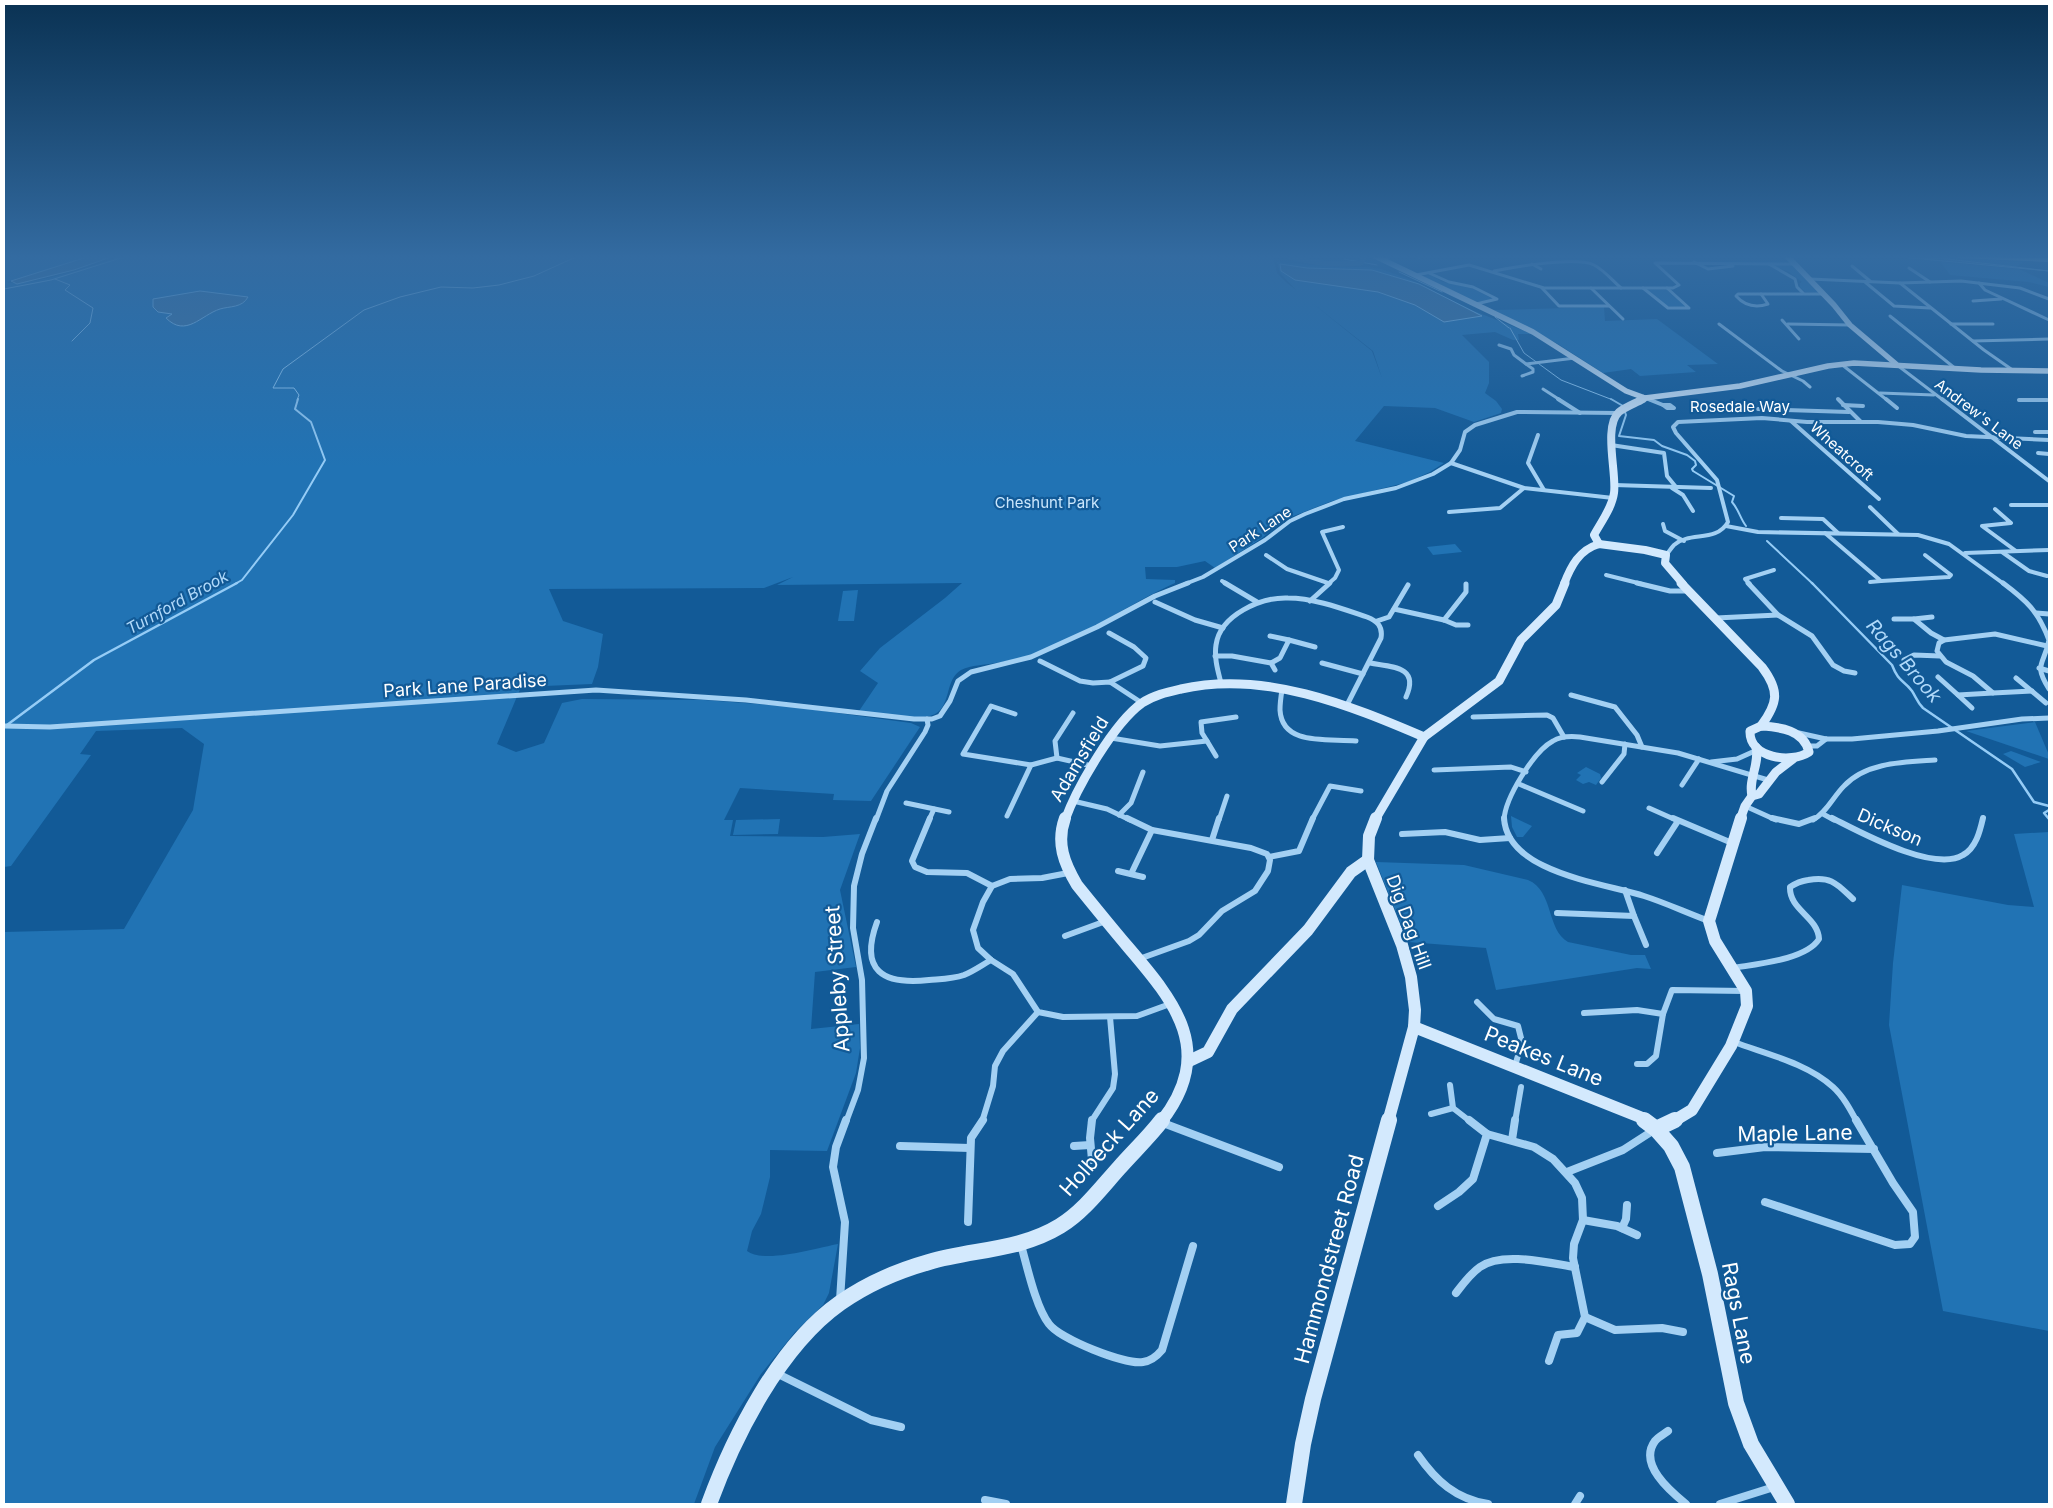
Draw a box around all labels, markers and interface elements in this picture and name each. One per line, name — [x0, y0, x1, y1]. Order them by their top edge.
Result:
street label: Andrew's Lane — [1931, 375, 2027, 453]
street label: Rosedale Way — [1690, 397, 1791, 416]
street label: Wheatcroft — [1806, 418, 1878, 484]
park label: Cheshunt Park — [995, 493, 1100, 512]
street label: Park Lane — [1225, 502, 1295, 556]
water label: Turnford Brook — [122, 566, 232, 638]
water label: Rags Brook — [1861, 615, 1947, 708]
street label: Park Lane Paradise — [382, 669, 548, 701]
street label: Adamsfield — [1045, 713, 1113, 805]
street label: Dickson — [1854, 804, 1926, 850]
street label: Dig Dag Hill — [1382, 872, 1436, 972]
street label: Appleby Street — [819, 905, 855, 1053]
street label: Peakes Lane — [1481, 1021, 1607, 1091]
street label: Holbeck Lane — [1054, 1083, 1164, 1201]
street label: Maple Lane — [1737, 1119, 1853, 1147]
street label: Hammondstreet Road — [1289, 1152, 1369, 1366]
street label: Rags Lane — [1717, 1260, 1761, 1366]

